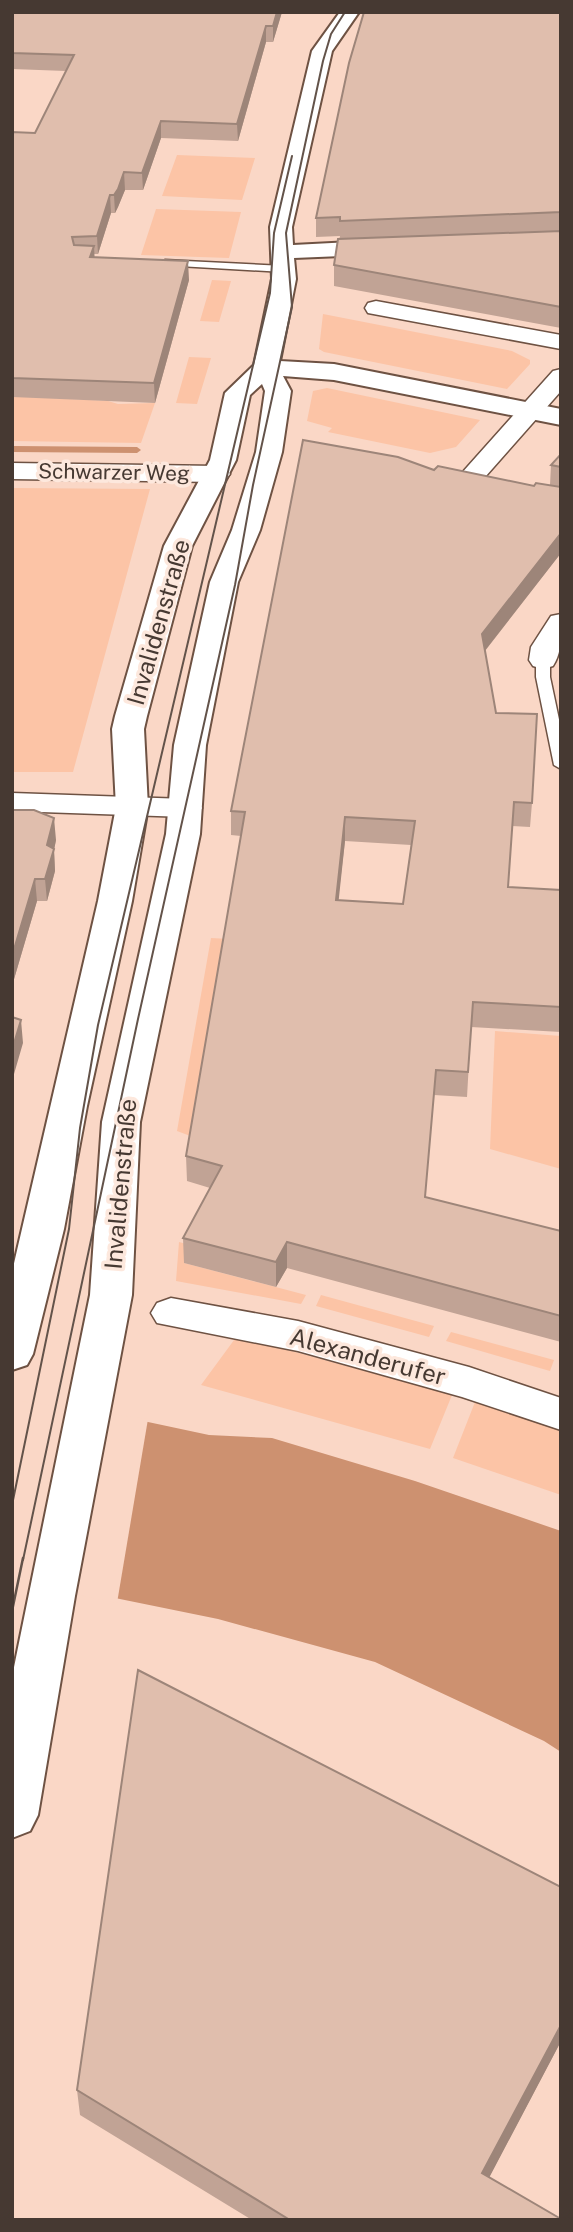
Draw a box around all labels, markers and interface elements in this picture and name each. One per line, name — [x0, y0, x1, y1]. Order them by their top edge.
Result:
street label: Schwarzer Weg — [38, 458, 190, 486]
street label: Invalidenstraße — [121, 536, 195, 708]
street label: Invalidenstraße — [99, 1097, 141, 1271]
street label: Alexanderufer — [287, 1322, 449, 1390]

